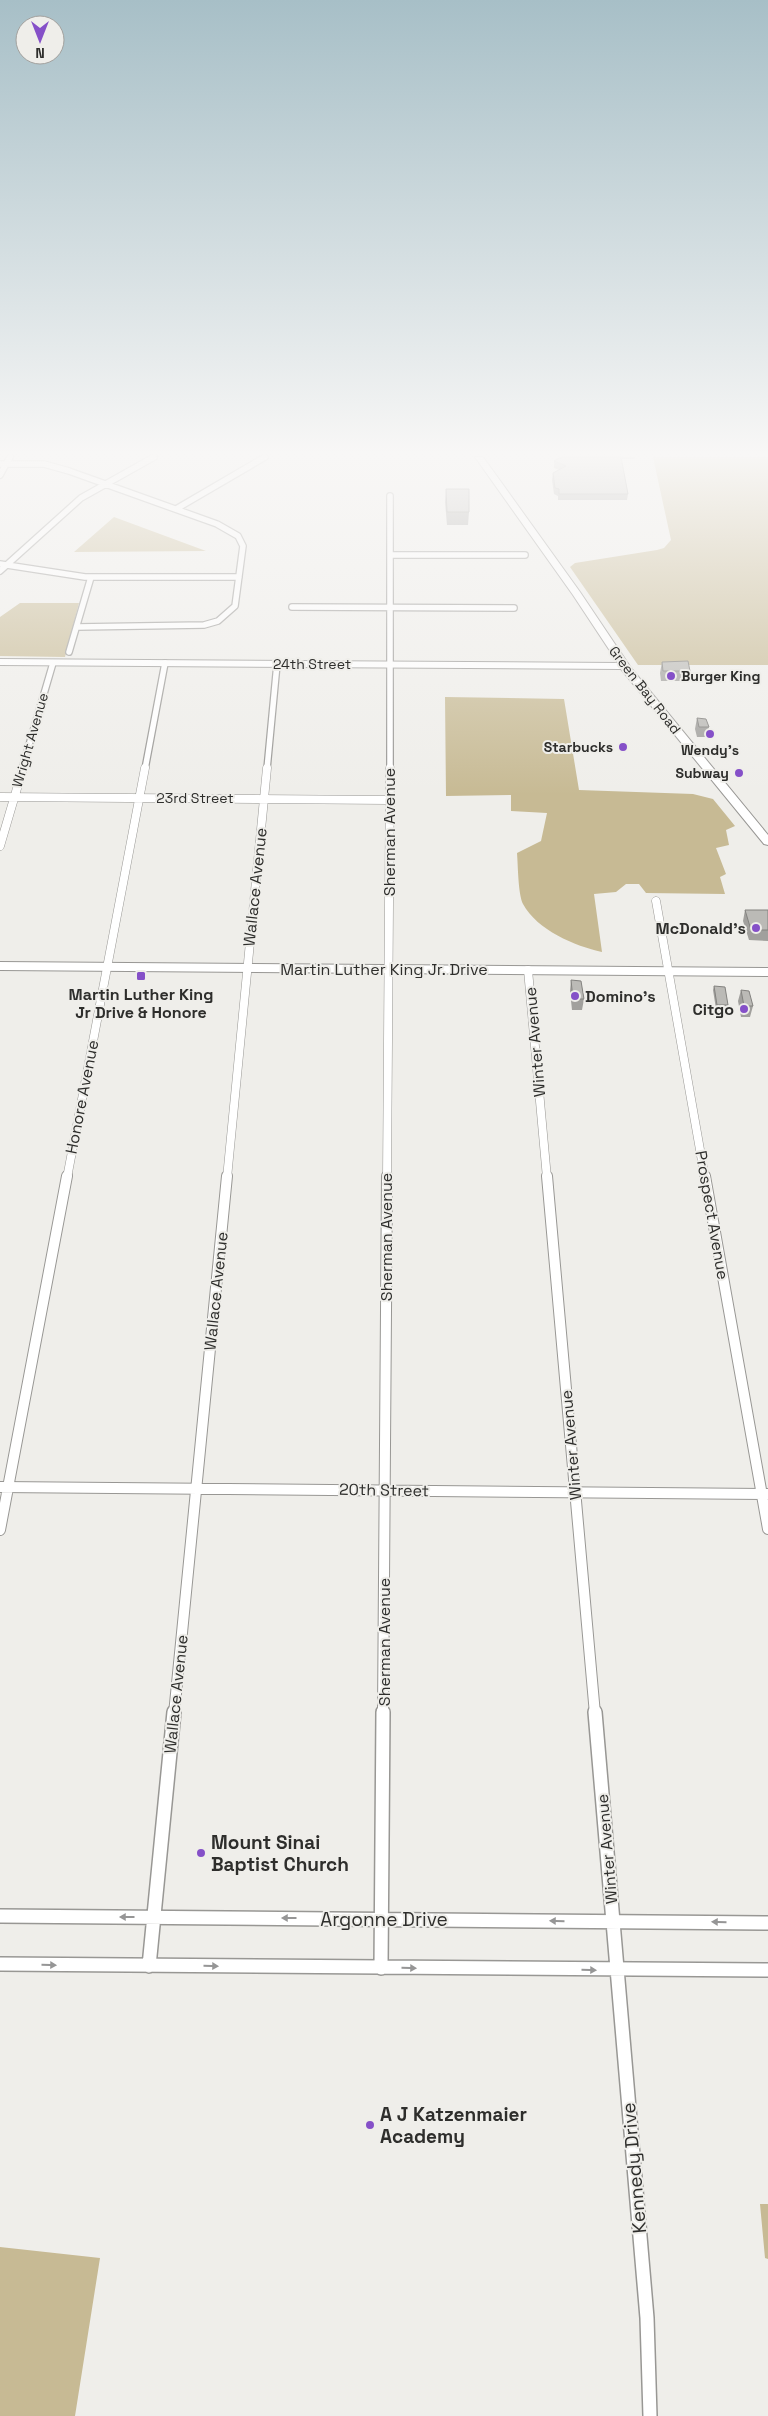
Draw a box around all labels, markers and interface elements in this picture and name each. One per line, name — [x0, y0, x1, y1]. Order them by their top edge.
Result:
north arrow — [15, 15, 65, 65]
text: N — [35, 44, 45, 62]
street label: Green Bay Road — [605, 642, 685, 738]
street label: 24th Street — [273, 655, 351, 673]
place label: Burger King — [681, 667, 760, 685]
marker: Burger King — [665, 670, 677, 682]
street label: Wright Avenue — [8, 691, 52, 789]
marker: Wendy's — [704, 728, 716, 740]
place label: Starbucks — [544, 738, 613, 756]
marker: Starbucks — [617, 741, 629, 753]
place label: Wendy's — [681, 741, 739, 759]
place label: Subway — [675, 764, 729, 782]
marker: Subway — [733, 767, 745, 779]
street label: Sherman Avenue — [379, 768, 400, 896]
street label: 23rd Street — [156, 789, 234, 807]
street label: Wallace Avenue — [238, 827, 272, 947]
place label: McDonald's — [656, 918, 746, 939]
marker: McDonald's — [750, 922, 762, 934]
street label: Martin Luther King Jr. Drive — [280, 959, 488, 980]
marker: Martin Luther King Jr Drive & Honore — [135, 970, 147, 982]
place label: Martin Luther King Jr Drive & Honore — [69, 984, 213, 1023]
street label: Winter Avenue — [520, 986, 550, 1098]
place label: Domino's — [585, 986, 656, 1007]
marker: Domino's — [569, 990, 581, 1002]
place label: Citgo — [692, 999, 734, 1020]
marker: Citgo — [738, 1003, 750, 1015]
street label: Honore Avenue — [61, 1038, 103, 1156]
street label: Prospect Avenue — [690, 1149, 734, 1281]
street label: Sherman Avenue — [376, 1173, 397, 1301]
street label: Wallace Avenue — [199, 1231, 233, 1351]
street label: Winter Avenue — [556, 1389, 586, 1501]
street label: 20th Street — [339, 1479, 429, 1501]
street label: Sherman Avenue — [374, 1578, 395, 1706]
street label: Wallace Avenue — [159, 1634, 193, 1754]
street label: Winter Avenue — [592, 1793, 622, 1905]
place label: Mount Sinai Baptist Church — [211, 1830, 349, 1877]
marker: Mount Sinai Baptist Church — [195, 1847, 207, 1859]
street label: Argonne Drive — [320, 1907, 448, 1932]
one-way arrow — [119, 1913, 135, 1921]
one-way arrow — [281, 1914, 297, 1922]
one-way arrow — [549, 1916, 565, 1924]
one-way arrow — [711, 1918, 727, 1926]
one-way arrow — [41, 1961, 57, 1969]
one-way arrow — [203, 1963, 219, 1971]
one-way arrow — [401, 1964, 417, 1972]
one-way arrow — [581, 1966, 597, 1974]
place label: A J Katzenmaier Academy — [380, 2102, 527, 2149]
street label: Kennedy Drive — [616, 2102, 652, 2234]
marker: A J Katzenmaier Academy — [364, 2119, 376, 2131]

